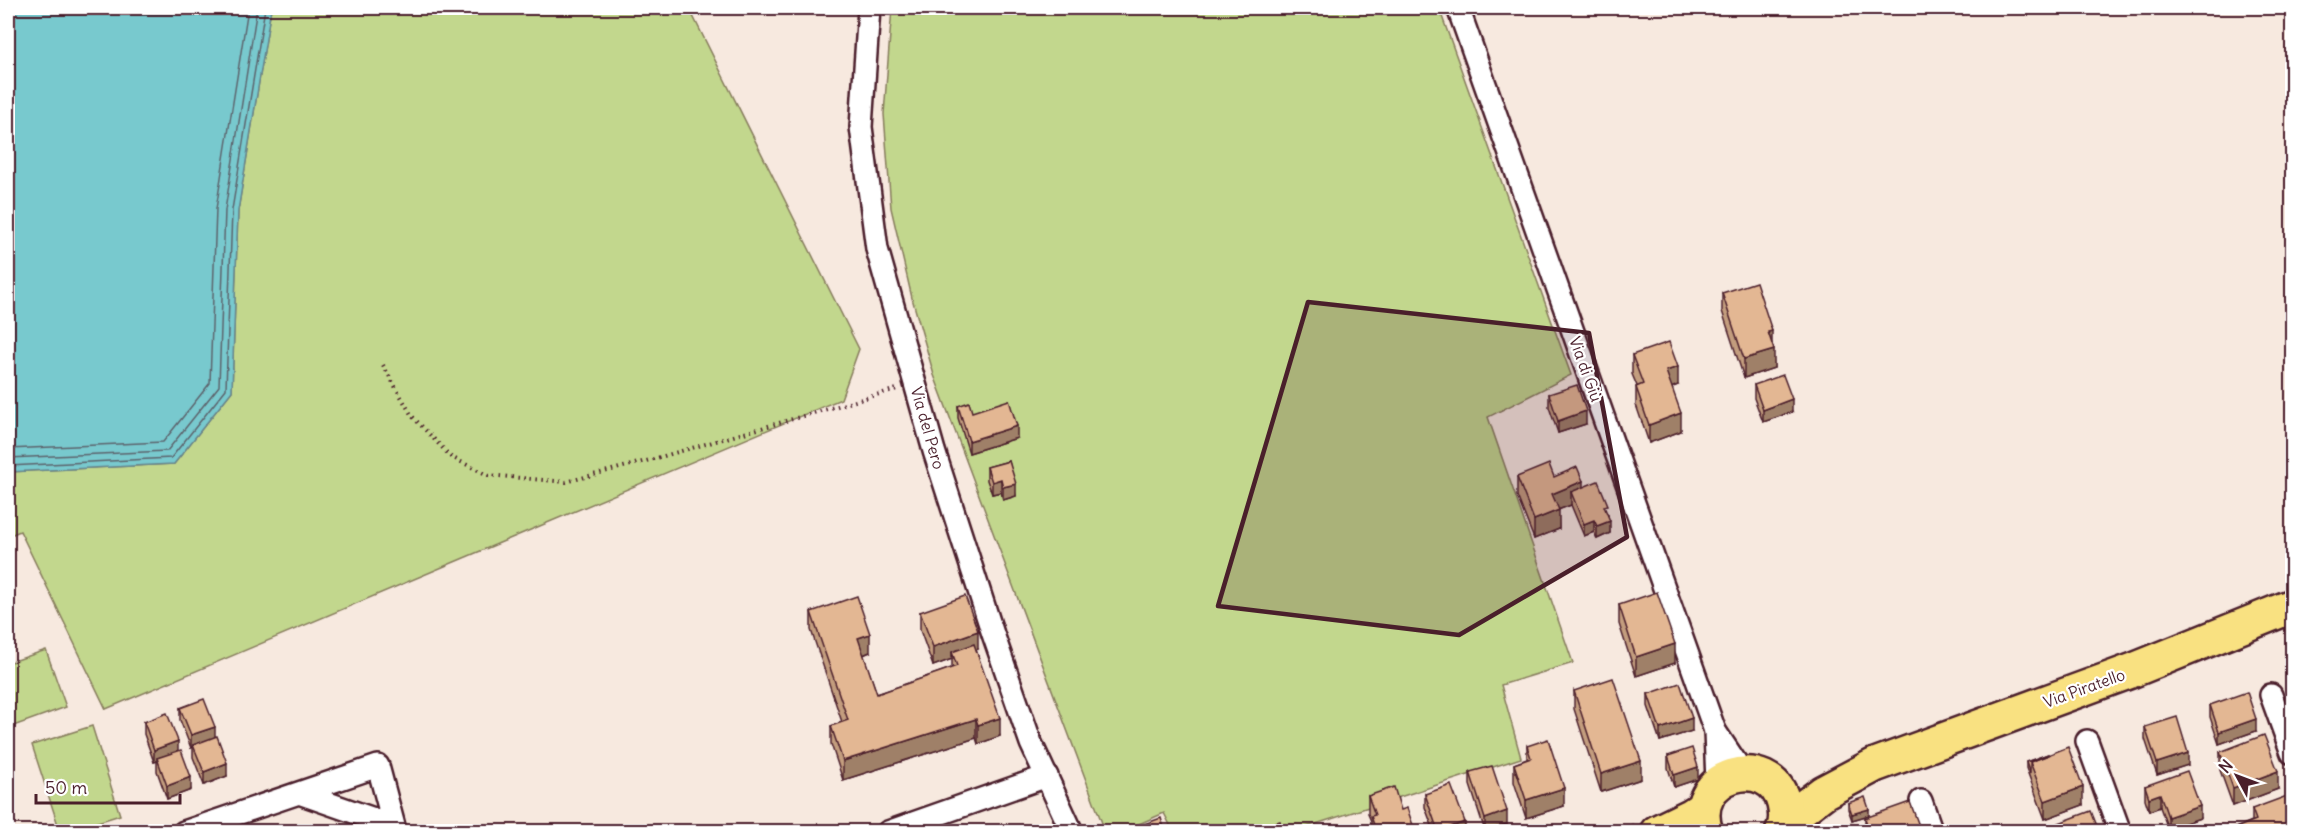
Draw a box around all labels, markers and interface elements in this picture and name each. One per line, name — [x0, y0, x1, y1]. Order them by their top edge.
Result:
street label: Via di Giù — [1565, 334, 1607, 404]
street label: Via del Pero — [907, 384, 949, 472]
street label: Via Piratello — [2041, 664, 2127, 712]
north arrow — [2207, 746, 2267, 806]
text: N — [2215, 755, 2237, 777]
scale bar — [36, 767, 180, 805]
text: 50 m — [45, 776, 87, 799]

